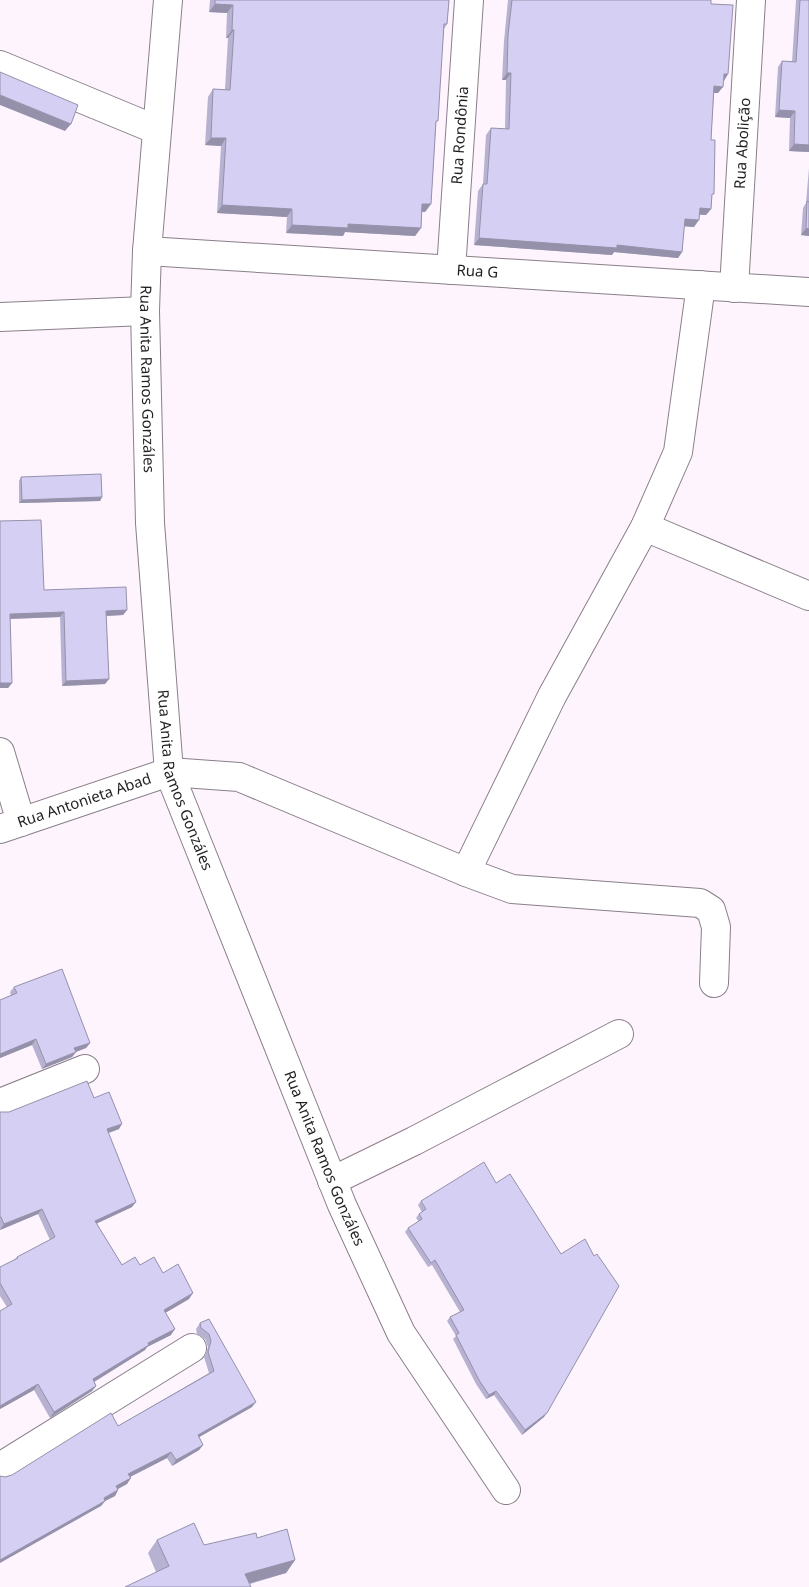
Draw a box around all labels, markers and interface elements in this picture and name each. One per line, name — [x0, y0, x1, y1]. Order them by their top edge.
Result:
street label: Rua Rondônia — [446, 85, 472, 185]
street label: Rua Abolição — [729, 97, 754, 189]
street label: Rua G — [456, 259, 499, 282]
street label: Rua Anita Ramos Gonzáles — [136, 285, 160, 473]
street label: Rua Anita Ramos Gonzáles — [154, 689, 218, 873]
street label: Rua Antonieta Abad — [14, 768, 154, 831]
street label: Rua Anita Ramos Gonzáles — [280, 1067, 370, 1249]

